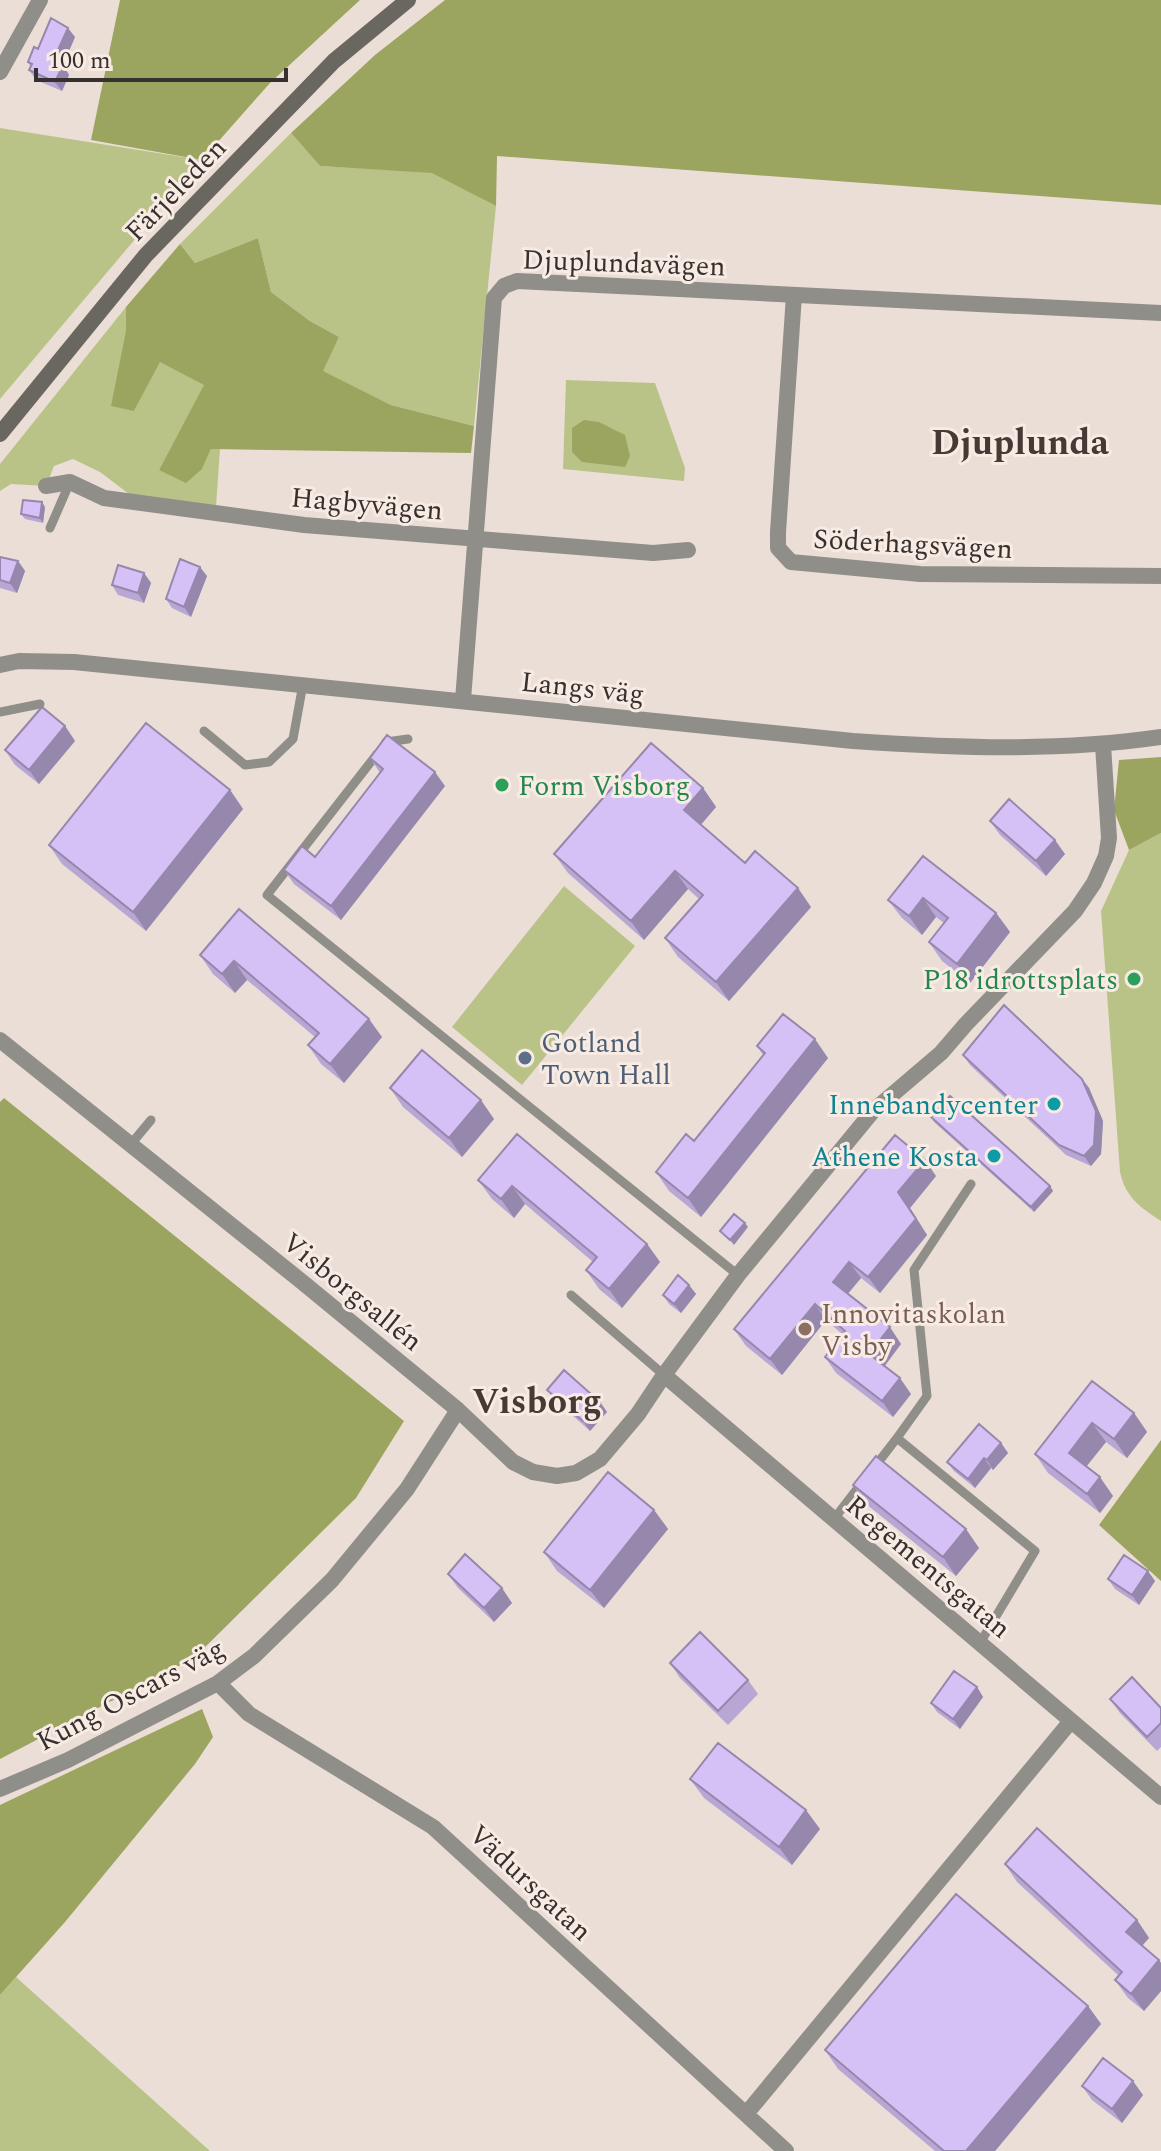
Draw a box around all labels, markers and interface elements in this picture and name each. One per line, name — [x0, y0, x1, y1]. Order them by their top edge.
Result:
scale bar — [36, 32, 286, 82]
text: 100 m — [48, 43, 111, 79]
street label: Färjeleden — [115, 128, 237, 252]
street label: Djuplundavägen — [522, 238, 726, 289]
district label: Djuplunda — [931, 416, 1109, 471]
street label: Hagbyvägen — [289, 476, 445, 533]
street label: Söderhagsvägen — [812, 518, 1014, 571]
street label: Langs väg — [519, 661, 647, 716]
place label: Form Visborg — [518, 765, 690, 808]
marker: Form Visborg — [493, 776, 511, 794]
place label: P18 idrottsplats — [923, 959, 1118, 1002]
marker: P18 idrottsplats — [1125, 970, 1143, 988]
place label: Gotland Town Hall — [541, 1022, 671, 1097]
marker: Gotland Town Hall — [516, 1049, 534, 1067]
place label: Innebandycenter — [828, 1084, 1038, 1127]
marker: Innebandycenter — [1045, 1095, 1063, 1113]
place label: Athene Kosta — [811, 1136, 978, 1179]
marker: Athene Kosta — [985, 1147, 1003, 1165]
street label: Visborgsallén — [272, 1222, 432, 1362]
place label: Innovitaskolan Visby — [821, 1293, 1006, 1368]
marker: Innovitaskolan Visby — [796, 1320, 814, 1338]
district label: Visborg — [472, 1375, 602, 1430]
street label: Regementsgatan — [836, 1485, 1020, 1649]
street label: Kung Oscars väg — [29, 1628, 233, 1763]
street label: Vädursgatan — [458, 1814, 602, 1952]

